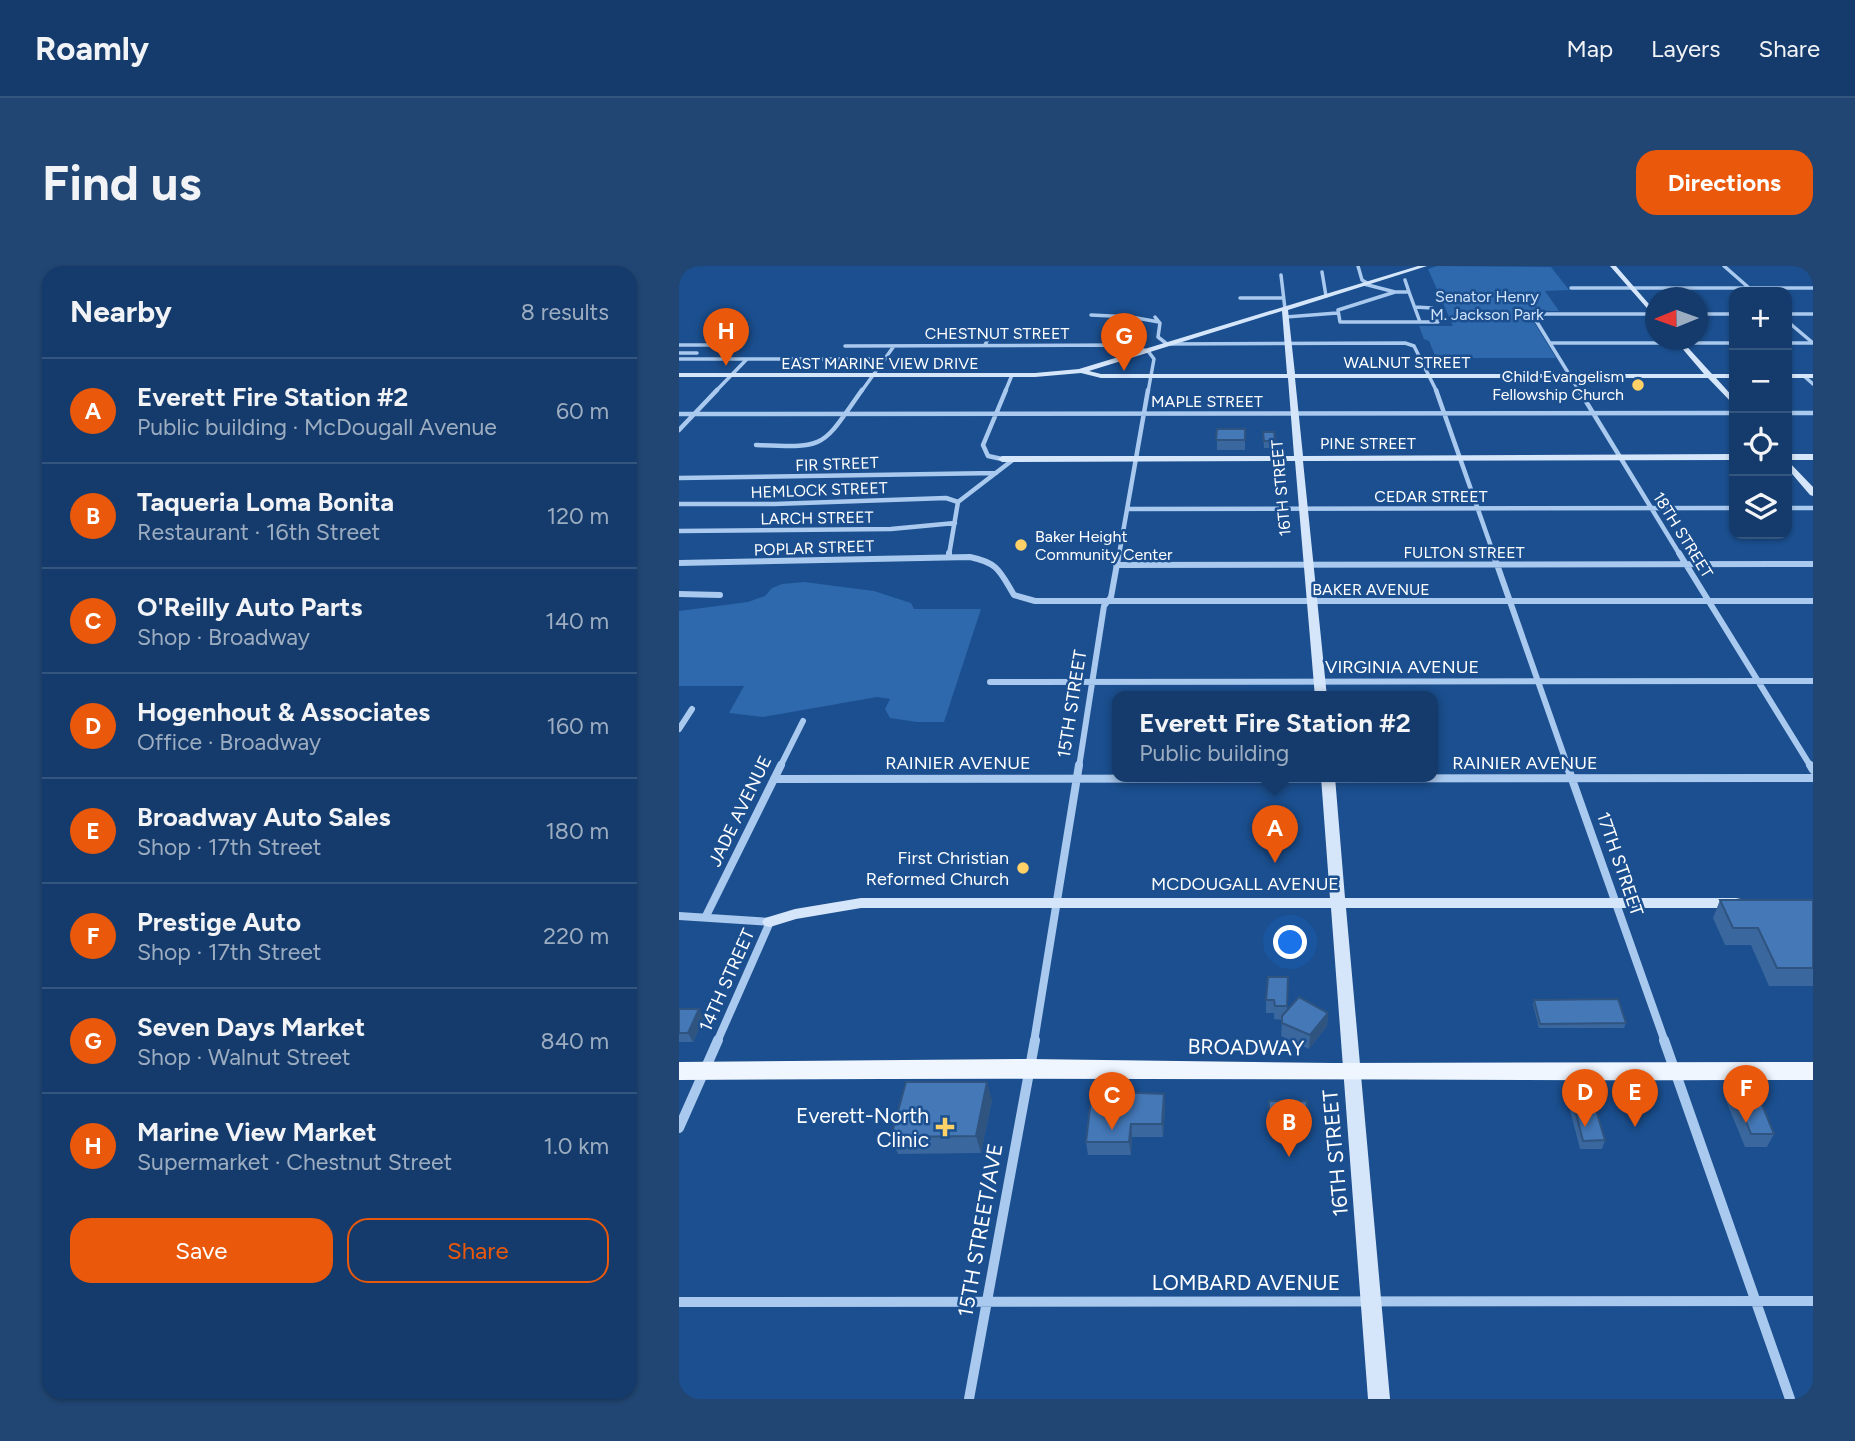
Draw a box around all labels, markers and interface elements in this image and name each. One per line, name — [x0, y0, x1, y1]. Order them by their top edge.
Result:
text: Roamly — [35, 29, 149, 68]
text: Map — [1566, 34, 1613, 63]
text: Layers — [1651, 34, 1720, 63]
text: Share — [1758, 34, 1820, 63]
button: Directions — [1636, 150, 1813, 215]
text: Find us — [42, 153, 201, 212]
park label: Senator Henry M. Jackson Park — [1430, 287, 1544, 324]
north arrow — [1645, 287, 1708, 350]
map controls — [1729, 287, 1792, 539]
button: + — [1729, 287, 1792, 350]
text: Nearby — [70, 293, 172, 330]
text: 8 results — [521, 298, 609, 326]
pin: H — [703, 308, 749, 366]
pin: G — [1101, 313, 1147, 371]
street label: CHESTNUT STREET — [925, 324, 1069, 343]
button: − — [1729, 350, 1792, 413]
street label: WALNUT STREET — [1344, 353, 1471, 372]
street label: EAST MARINE VIEW DRIVE — [781, 354, 979, 373]
place label: Child Evangelism Fellowship Church — [1492, 367, 1624, 404]
marker: Child Evangelism Fellowship Church — [1630, 377, 1646, 393]
text: Everett Fire Station #2 — [137, 381, 408, 413]
street label: MAPLE STREET — [1151, 392, 1263, 411]
text: A — [85, 397, 101, 425]
text: 60 m — [556, 397, 609, 425]
text: Public building · McDougall Avenue — [137, 413, 497, 441]
button: locate — [1729, 413, 1792, 476]
street label: PINE STREET — [1320, 434, 1416, 453]
street label: 16TH STREET — [1267, 439, 1295, 537]
street label: FIR STREET — [795, 453, 879, 475]
button: layers — [1729, 476, 1792, 539]
street label: HEMLOCK STREET — [750, 478, 888, 502]
text: Taqueria Loma Bonita — [137, 486, 394, 518]
street label: CEDAR STREET — [1374, 487, 1488, 506]
street label: 18TH STREET — [1649, 489, 1717, 582]
text: B — [86, 502, 100, 530]
text: 120 m — [547, 502, 609, 530]
street label: LARCH STREET — [760, 508, 874, 528]
text: Restaurant · 16th Street — [137, 518, 380, 546]
place label: Baker Height Community Center — [1035, 527, 1173, 564]
street label: POPLAR STREET — [753, 536, 875, 560]
marker: Baker Height Community Center — [1013, 537, 1029, 553]
street label: FULTON STREET — [1403, 543, 1525, 562]
street label: BAKER AVENUE — [1312, 580, 1430, 599]
text: O'Reilly Auto Parts — [137, 591, 362, 623]
text: C — [85, 607, 101, 635]
text: 140 m — [545, 607, 609, 635]
text: Shop · Broadway — [137, 623, 310, 651]
street label: 15TH STREET — [1053, 648, 1091, 760]
street label: VIRGINIA AVENUE — [1325, 656, 1479, 678]
popup — [1112, 691, 1438, 782]
text: Hogenhout & Associates — [137, 696, 430, 728]
text: Everett Fire Station #2 — [1139, 707, 1411, 739]
text: D — [85, 712, 101, 740]
text: 160 m — [546, 712, 609, 740]
text: Office · Broadway — [137, 728, 321, 756]
text: Public building — [1139, 739, 1289, 767]
street label: JADE AVENUE — [704, 752, 776, 870]
street label: RAINIER AVENUE — [885, 752, 1031, 774]
street label: RAINIER AVENUE — [1452, 752, 1598, 774]
text: Broadway Auto Sales — [137, 801, 391, 833]
pin: A — [1252, 805, 1298, 863]
street label: 17TH STREET — [1592, 809, 1648, 919]
text: E — [86, 817, 100, 845]
text: 180 m — [545, 817, 609, 845]
text: Shop · 17th Street — [137, 833, 322, 861]
place label: First Christian Reformed Church — [866, 847, 1009, 890]
marker: First Christian Reformed Church — [1015, 860, 1031, 876]
street label: MCDOUGALL AVENUE — [1151, 873, 1339, 895]
text: Prestige Auto — [137, 906, 301, 938]
text: F — [87, 922, 99, 950]
text: 220 m — [543, 922, 609, 950]
street label: 14TH STREET — [695, 925, 759, 1035]
your location — [1273, 925, 1307, 959]
text: Shop · 17th Street — [137, 938, 322, 966]
text: Seven Days Market — [137, 1011, 365, 1043]
text: G — [84, 1027, 102, 1055]
text: 840 m — [541, 1027, 609, 1055]
street label: BROADWAY — [1187, 1033, 1305, 1061]
text: Shop · Walnut Street — [137, 1043, 350, 1071]
pin: F — [1723, 1065, 1769, 1123]
pin: D — [1562, 1069, 1608, 1127]
pin: E — [1612, 1069, 1658, 1127]
pin: C — [1089, 1072, 1135, 1130]
street label: 16TH STREET — [1317, 1088, 1353, 1217]
pin: B — [1266, 1099, 1312, 1157]
place label: Everett-North Clinic — [796, 1103, 929, 1152]
text: Marine View Market — [137, 1116, 377, 1148]
marker: Everett-North Clinic — [935, 1117, 955, 1137]
text: H — [84, 1132, 102, 1160]
text: 1.0 km — [544, 1132, 609, 1160]
street label: 15TH STREET/AVE — [952, 1141, 1008, 1319]
text: Supermarket · Chestnut Street — [137, 1148, 452, 1176]
button: Save — [70, 1218, 333, 1283]
button: Share — [347, 1218, 609, 1283]
street label: LOMBARD AVENUE — [1152, 1270, 1340, 1295]

